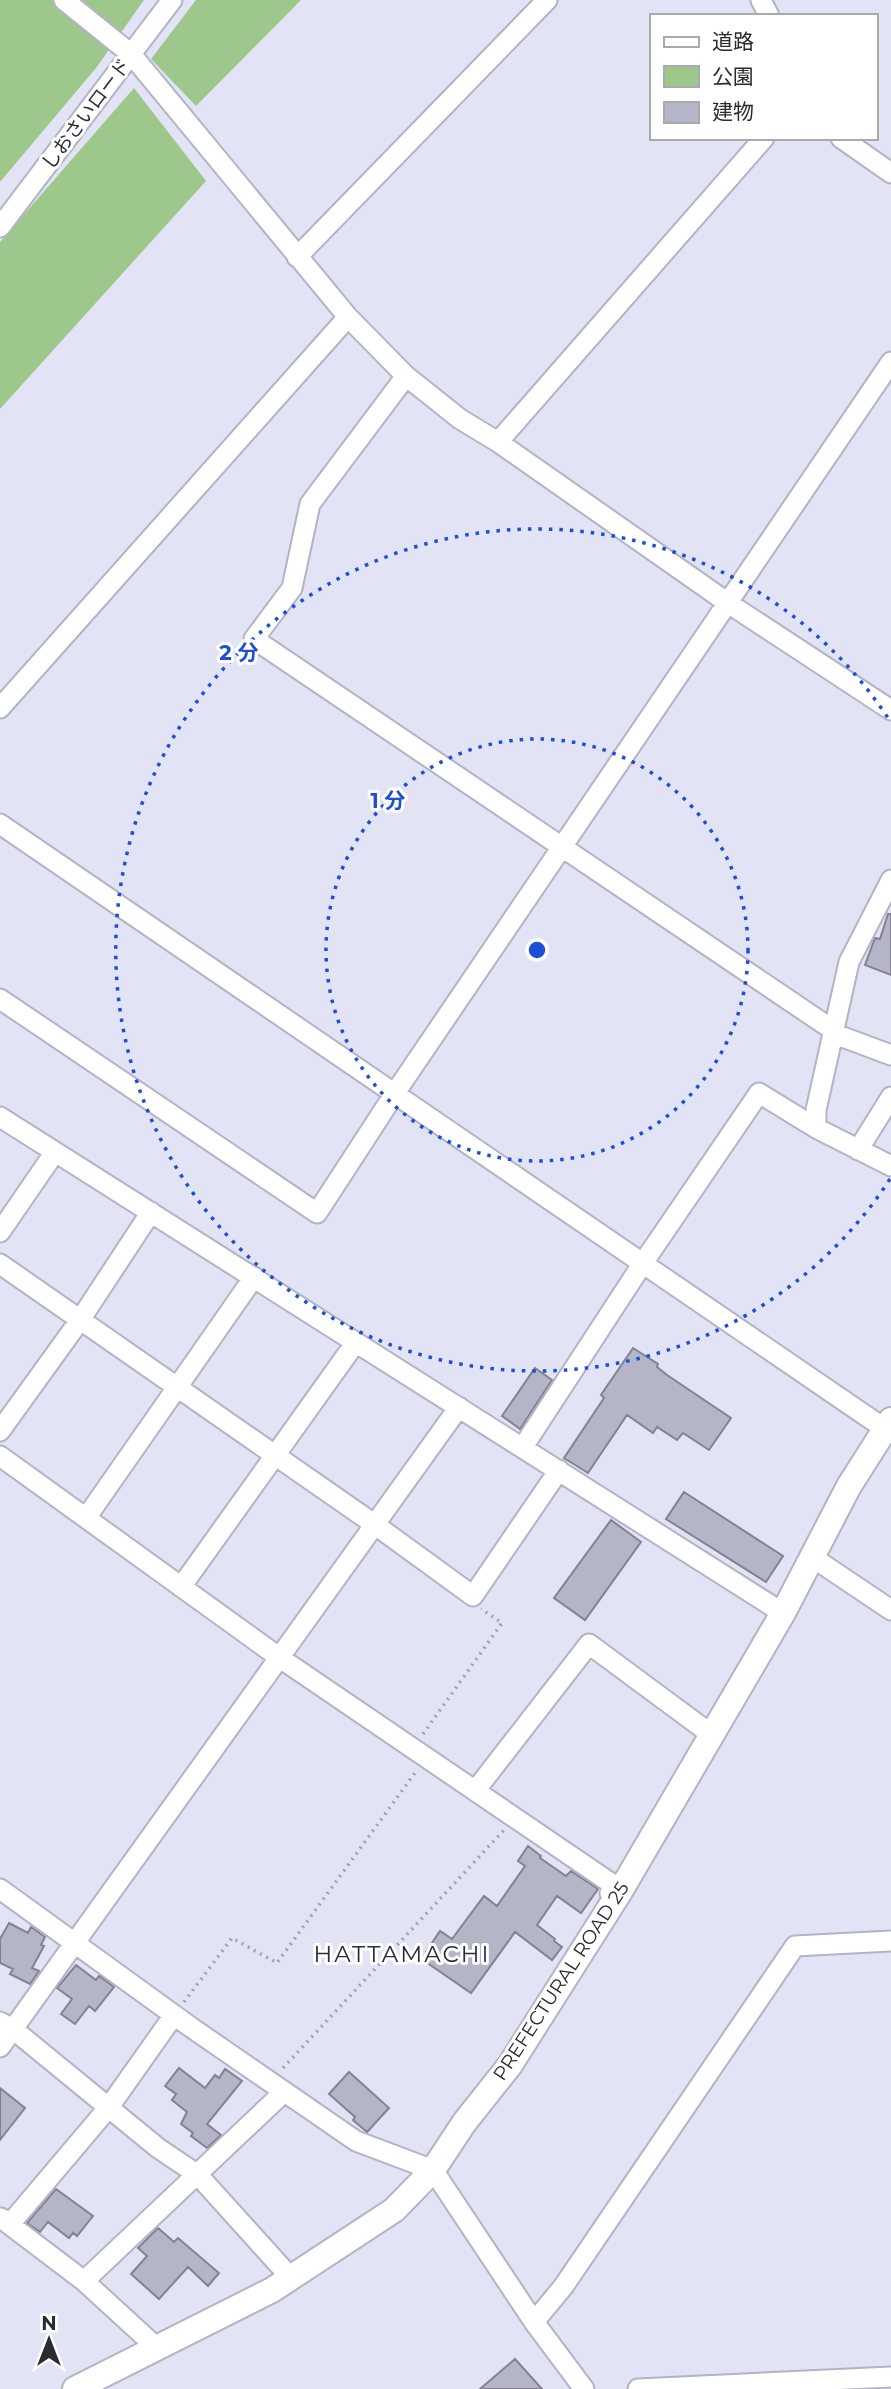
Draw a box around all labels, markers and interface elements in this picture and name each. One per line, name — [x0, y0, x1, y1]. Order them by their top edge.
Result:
legend — [650, 14, 877, 140]
text: 道路 — [712, 29, 754, 54]
street label: しおさいロード — [37, 54, 135, 174]
text: 公園 — [712, 64, 754, 89]
text: 建物 — [712, 99, 754, 124]
text: 2 分 — [219, 640, 259, 665]
text: 1 分 — [370, 788, 406, 813]
centre of rings — [525, 938, 549, 962]
street label: PREFECTURAL ROAD 25 — [488, 1877, 634, 2085]
district label: HATTAMACHI — [314, 1940, 490, 1968]
north arrow — [14, 2305, 84, 2375]
text: N — [41, 2312, 57, 2335]

